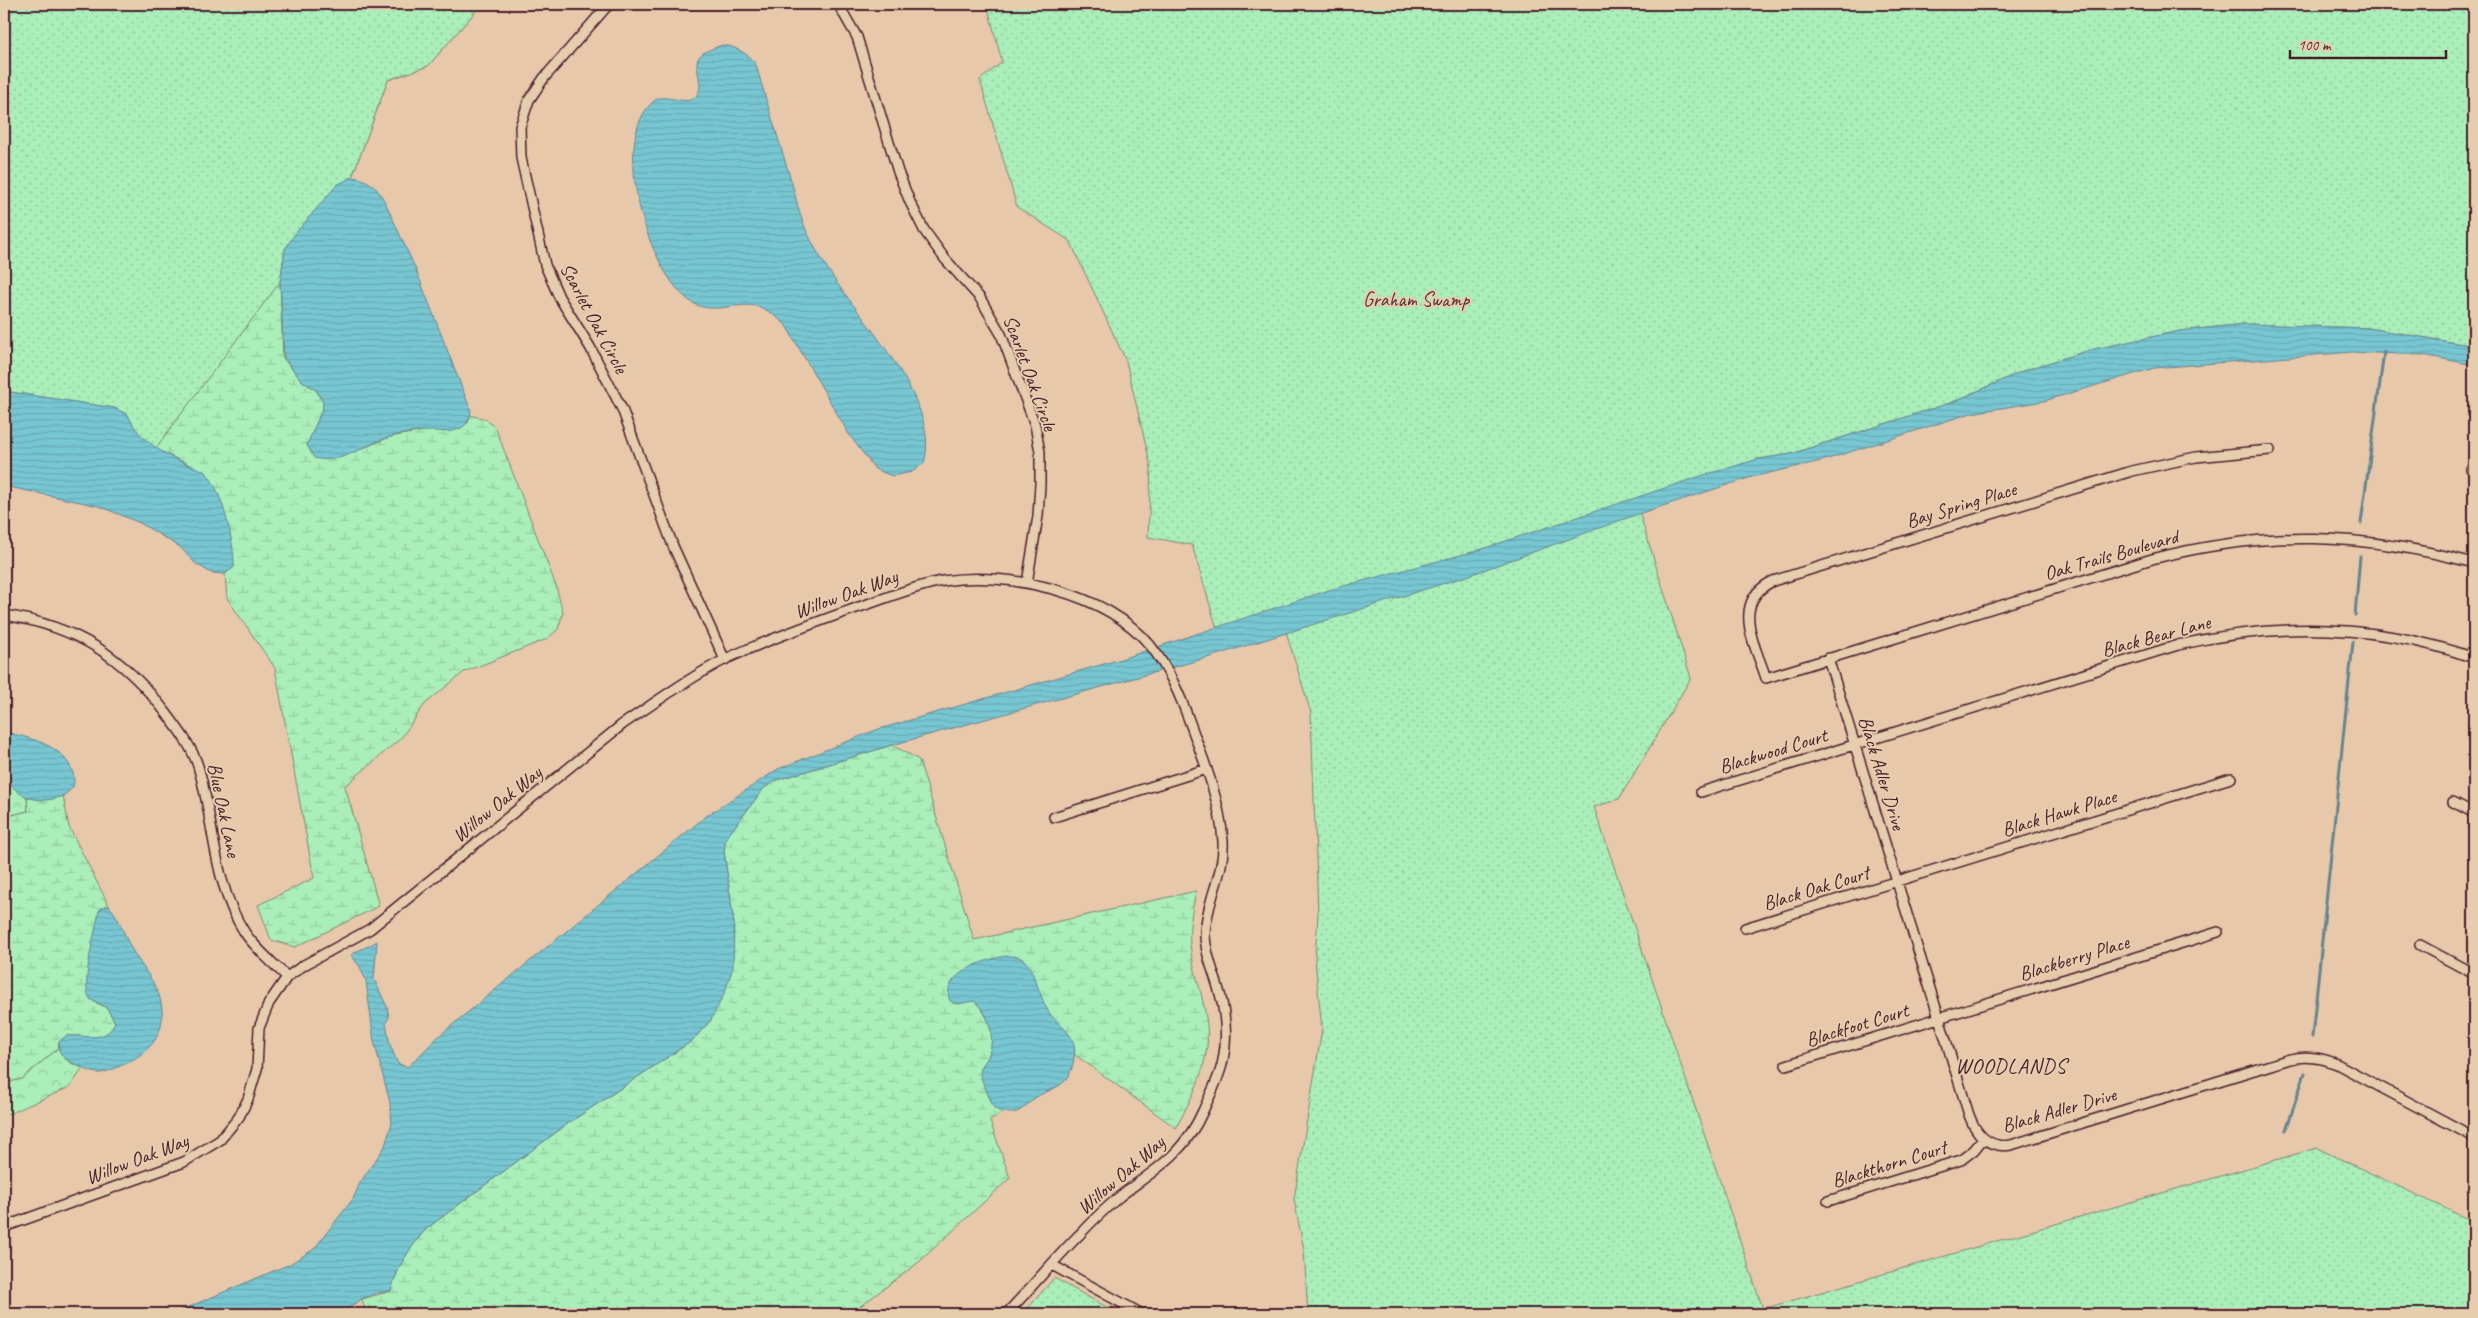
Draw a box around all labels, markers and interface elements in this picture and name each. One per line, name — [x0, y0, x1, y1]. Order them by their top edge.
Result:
scale bar — [2290, 28, 2447, 60]
text: 100 m — [2298, 36, 2332, 55]
street label: Scarlet Oak Circle — [554, 259, 634, 379]
park label: Graham Swamp — [1363, 287, 1471, 312]
street label: Scarlet Oak Circle — [998, 312, 1063, 436]
street label: Bay Spring Place — [1903, 476, 2021, 534]
street label: Oak Trails Boulevard — [2041, 523, 2184, 586]
street label: Willow Oak Way — [791, 563, 902, 624]
street label: Black Bear Lane — [2099, 609, 2215, 663]
street label: Black Adler Drive — [1853, 713, 1912, 834]
street label: Blackwood Court — [1716, 722, 1832, 779]
street label: Willow Oak Way — [447, 760, 548, 848]
street label: Blue Oak Lane — [202, 761, 246, 861]
street label: Black Hawk Place — [1999, 783, 2121, 842]
street label: Black Oak Court — [1760, 859, 1875, 916]
street label: Blackberry Place — [2016, 929, 2133, 987]
street label: Blackfoot Court — [1803, 997, 1914, 1052]
district label: WOODLANDS — [1955, 1053, 2069, 1079]
street label: Black Adler Drive — [1999, 1081, 2120, 1138]
street label: Willow Oak Way — [82, 1128, 193, 1190]
street label: Willow Oak Way — [1072, 1129, 1171, 1220]
street label: Blackthorn Court — [1829, 1134, 1953, 1193]

